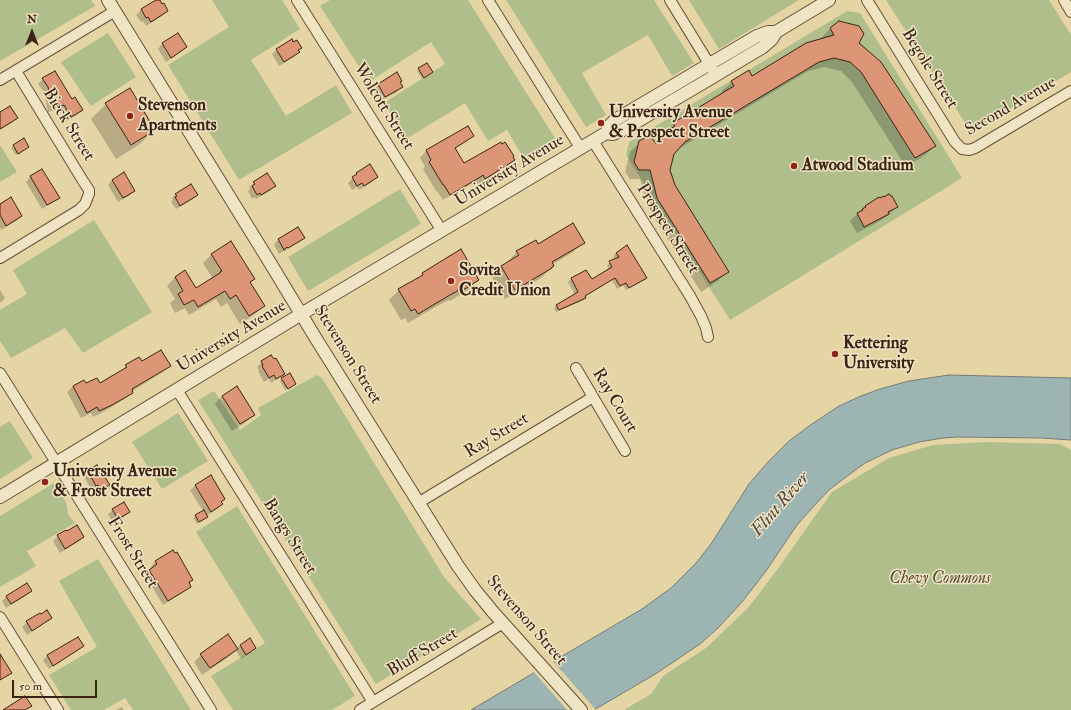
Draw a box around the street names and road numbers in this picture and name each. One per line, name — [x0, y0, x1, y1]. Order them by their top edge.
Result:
street label: Begole Street — [896, 25, 962, 113]
street label: Wolcott Street — [348, 60, 418, 154]
street label: Second Avenue — [962, 73, 1060, 141]
street label: Bieck Street — [38, 85, 98, 165]
street label: University Avenue — [452, 130, 568, 212]
street label: Prospect Street — [631, 180, 703, 278]
street label: University Avenue — [174, 296, 290, 378]
street label: Stevenson Street — [309, 302, 385, 408]
street label: Ray Court — [587, 365, 641, 437]
street label: Ray Street — [461, 409, 533, 463]
street label: Bangs Street — [258, 495, 320, 579]
street label: Frost Street — [102, 513, 162, 593]
street label: Stevenson Street — [481, 572, 571, 670]
street label: Bluff Street — [384, 624, 462, 682]

